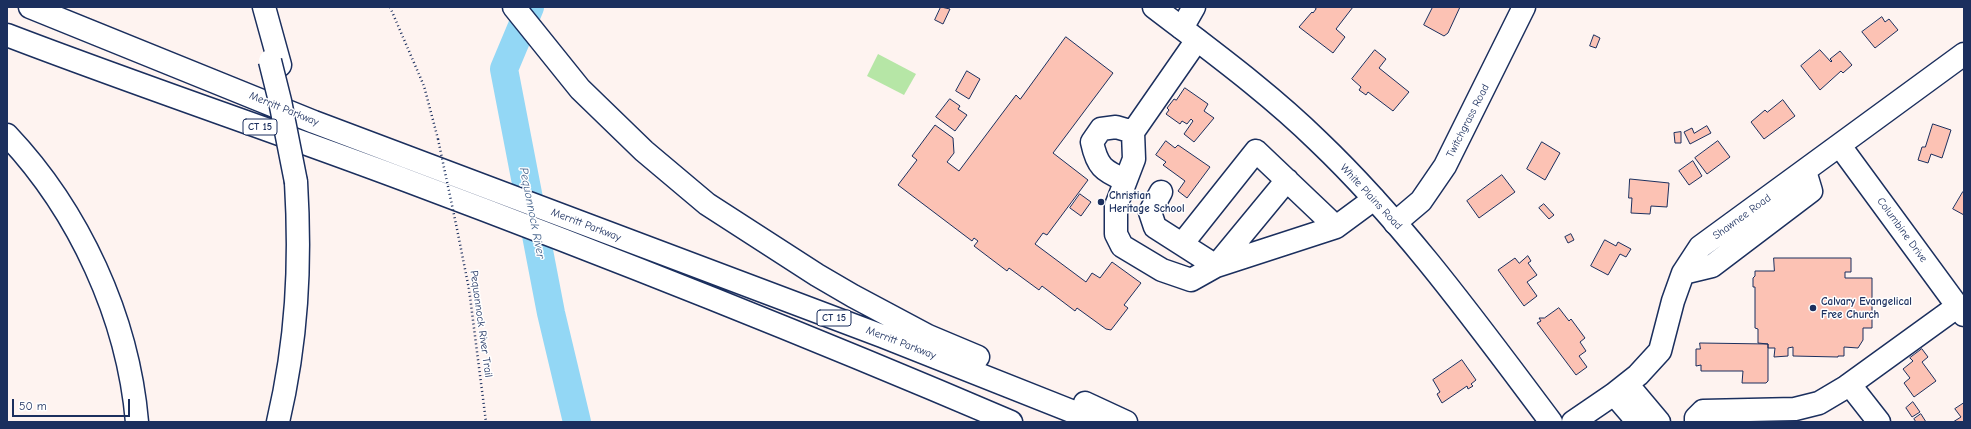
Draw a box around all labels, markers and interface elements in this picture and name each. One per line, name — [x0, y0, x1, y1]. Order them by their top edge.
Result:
street label: Twitchgrass Road — [1444, 82, 1492, 160]
street label: Merritt Parkway — [247, 89, 321, 129]
road number: CT 15 — [243, 119, 277, 135]
street label: White Plains Road — [1337, 162, 1405, 232]
water label: Pequonnock River — [516, 166, 548, 260]
place label: Christian Heritage School — [1109, 189, 1185, 215]
street label: Shawnee Road — [1710, 191, 1774, 243]
street label: Columbine Drive — [1874, 195, 1930, 265]
marker: Christian Heritage School — [1096, 197, 1106, 207]
street label: Merritt Parkway — [549, 206, 623, 244]
street label: Pequonnock River Trail — [467, 270, 495, 378]
place label: Calvary Evangelical Free Church — [1821, 295, 1912, 321]
marker: Calvary Evangelical Free Church — [1808, 303, 1818, 313]
road number: CT 15 — [817, 310, 851, 326]
street label: Merritt Parkway — [864, 324, 938, 362]
scale bar — [14, 391, 132, 417]
text: 50 m — [19, 399, 47, 413]

